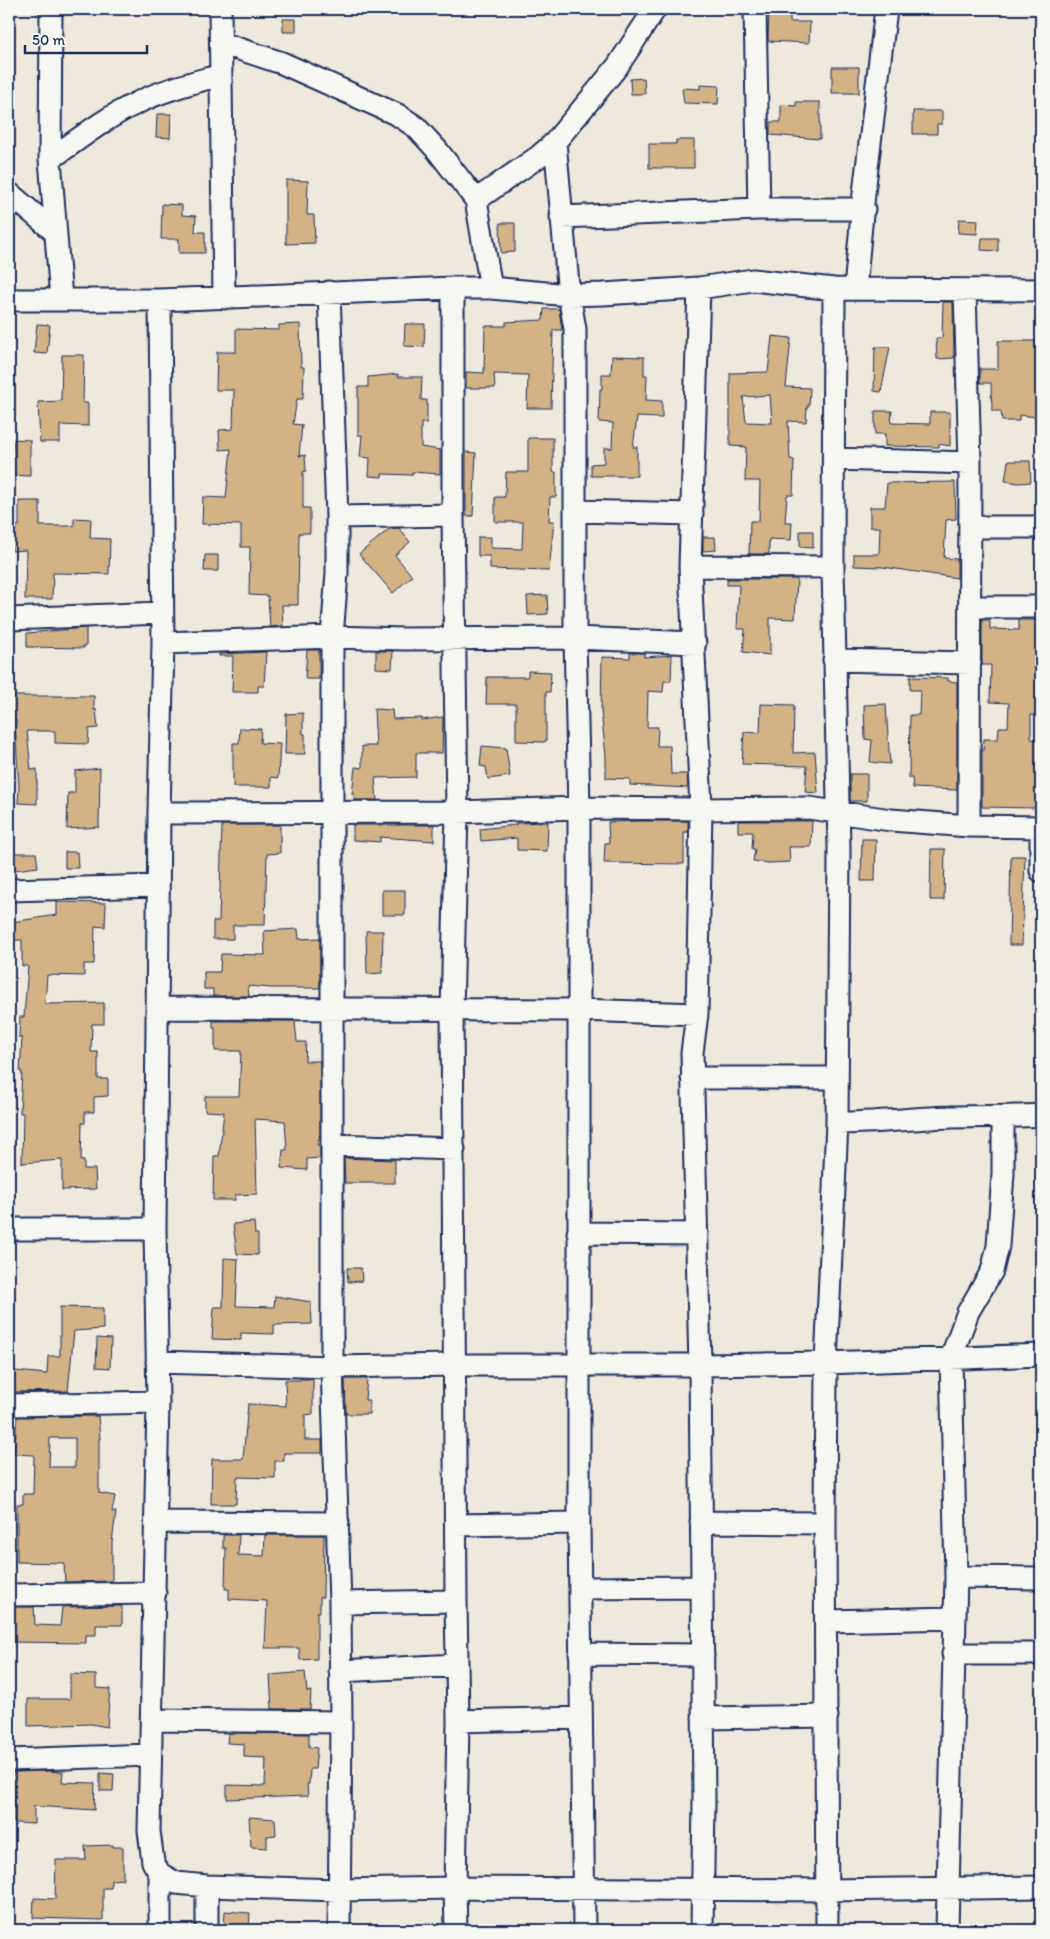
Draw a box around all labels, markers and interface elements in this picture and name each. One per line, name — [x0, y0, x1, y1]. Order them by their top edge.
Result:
scale bar — [25, 22, 148, 54]
text: 50 m — [32, 31, 65, 49]

